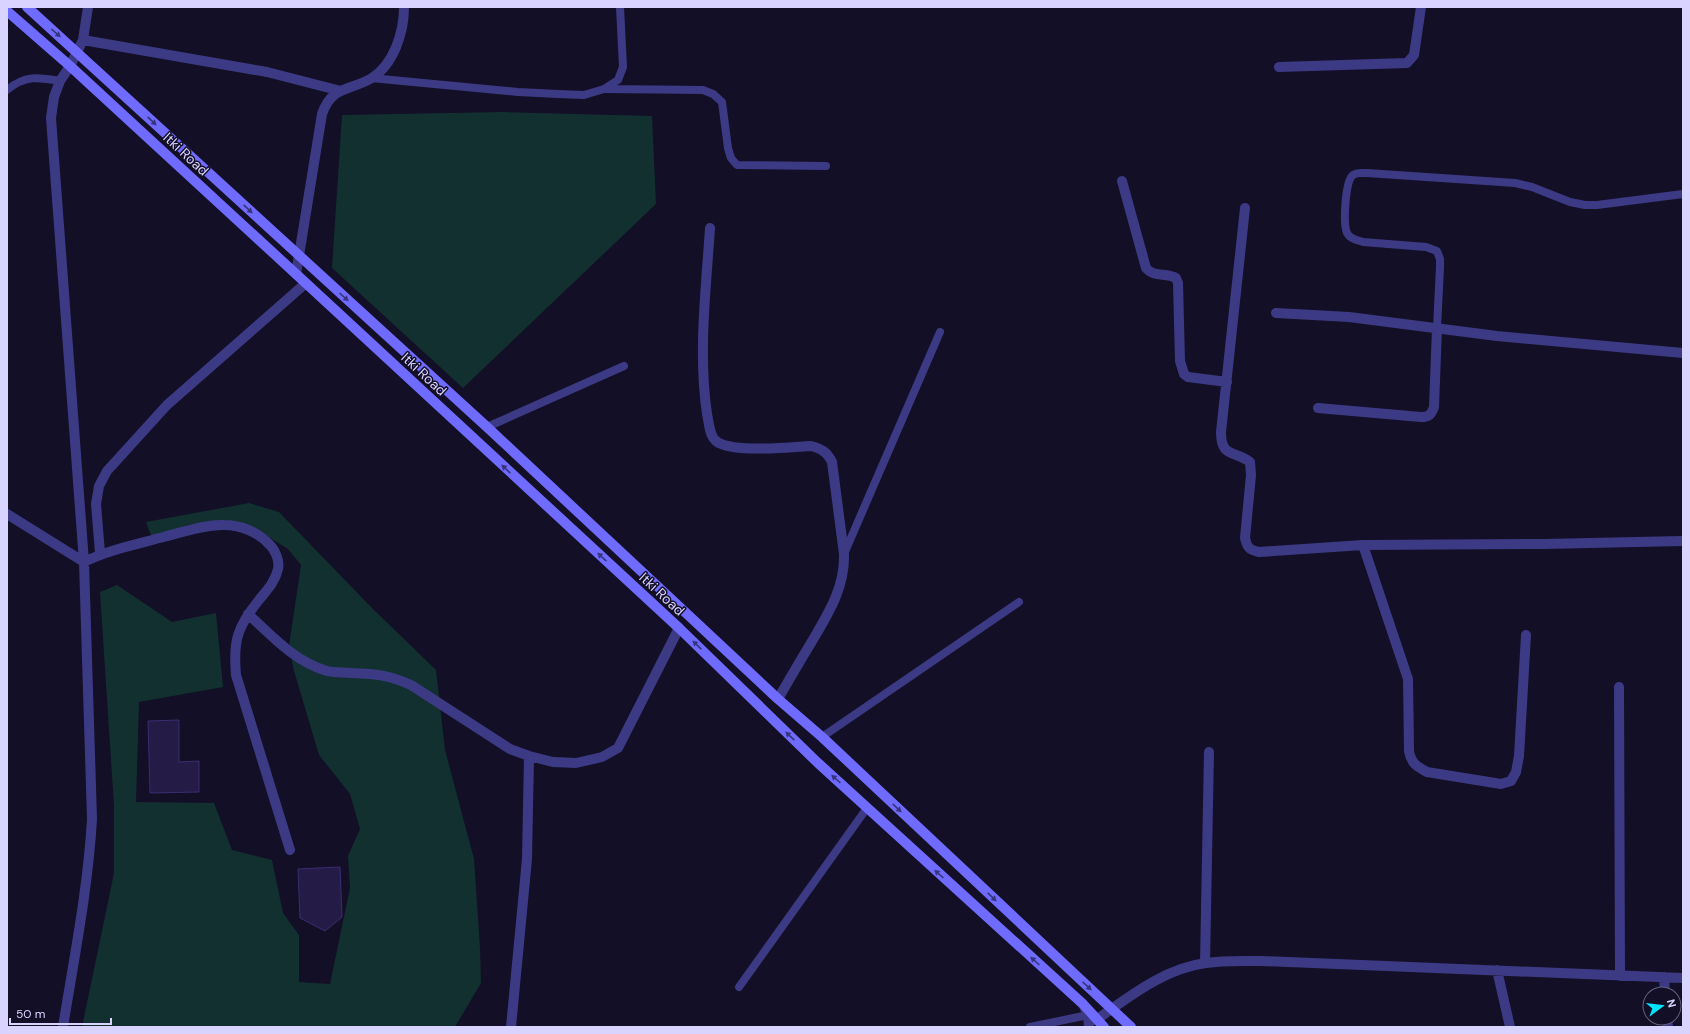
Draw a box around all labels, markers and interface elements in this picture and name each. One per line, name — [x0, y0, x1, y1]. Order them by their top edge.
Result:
one-way arrow — [51, 28, 62, 37]
one-way arrow — [147, 116, 157, 125]
street label: Itki Road — [160, 128, 212, 180]
one-way arrow — [243, 204, 253, 214]
one-way arrow — [338, 292, 349, 301]
street label: Itki Road — [398, 348, 450, 400]
one-way arrow — [501, 464, 511, 473]
one-way arrow — [596, 552, 607, 561]
street label: Itki Road — [636, 568, 688, 620]
one-way arrow — [692, 640, 702, 650]
one-way arrow — [785, 731, 795, 740]
one-way arrow — [831, 774, 841, 783]
one-way arrow — [893, 803, 902, 812]
one-way arrow — [934, 869, 944, 878]
one-way arrow — [987, 892, 997, 902]
one-way arrow — [1031, 957, 1040, 966]
one-way arrow — [1082, 981, 1092, 991]
north arrow — [1642, 986, 1682, 1026]
text: N — [1664, 998, 1679, 1009]
scale bar — [10, 1000, 111, 1026]
text: 50 m — [16, 1006, 45, 1022]

